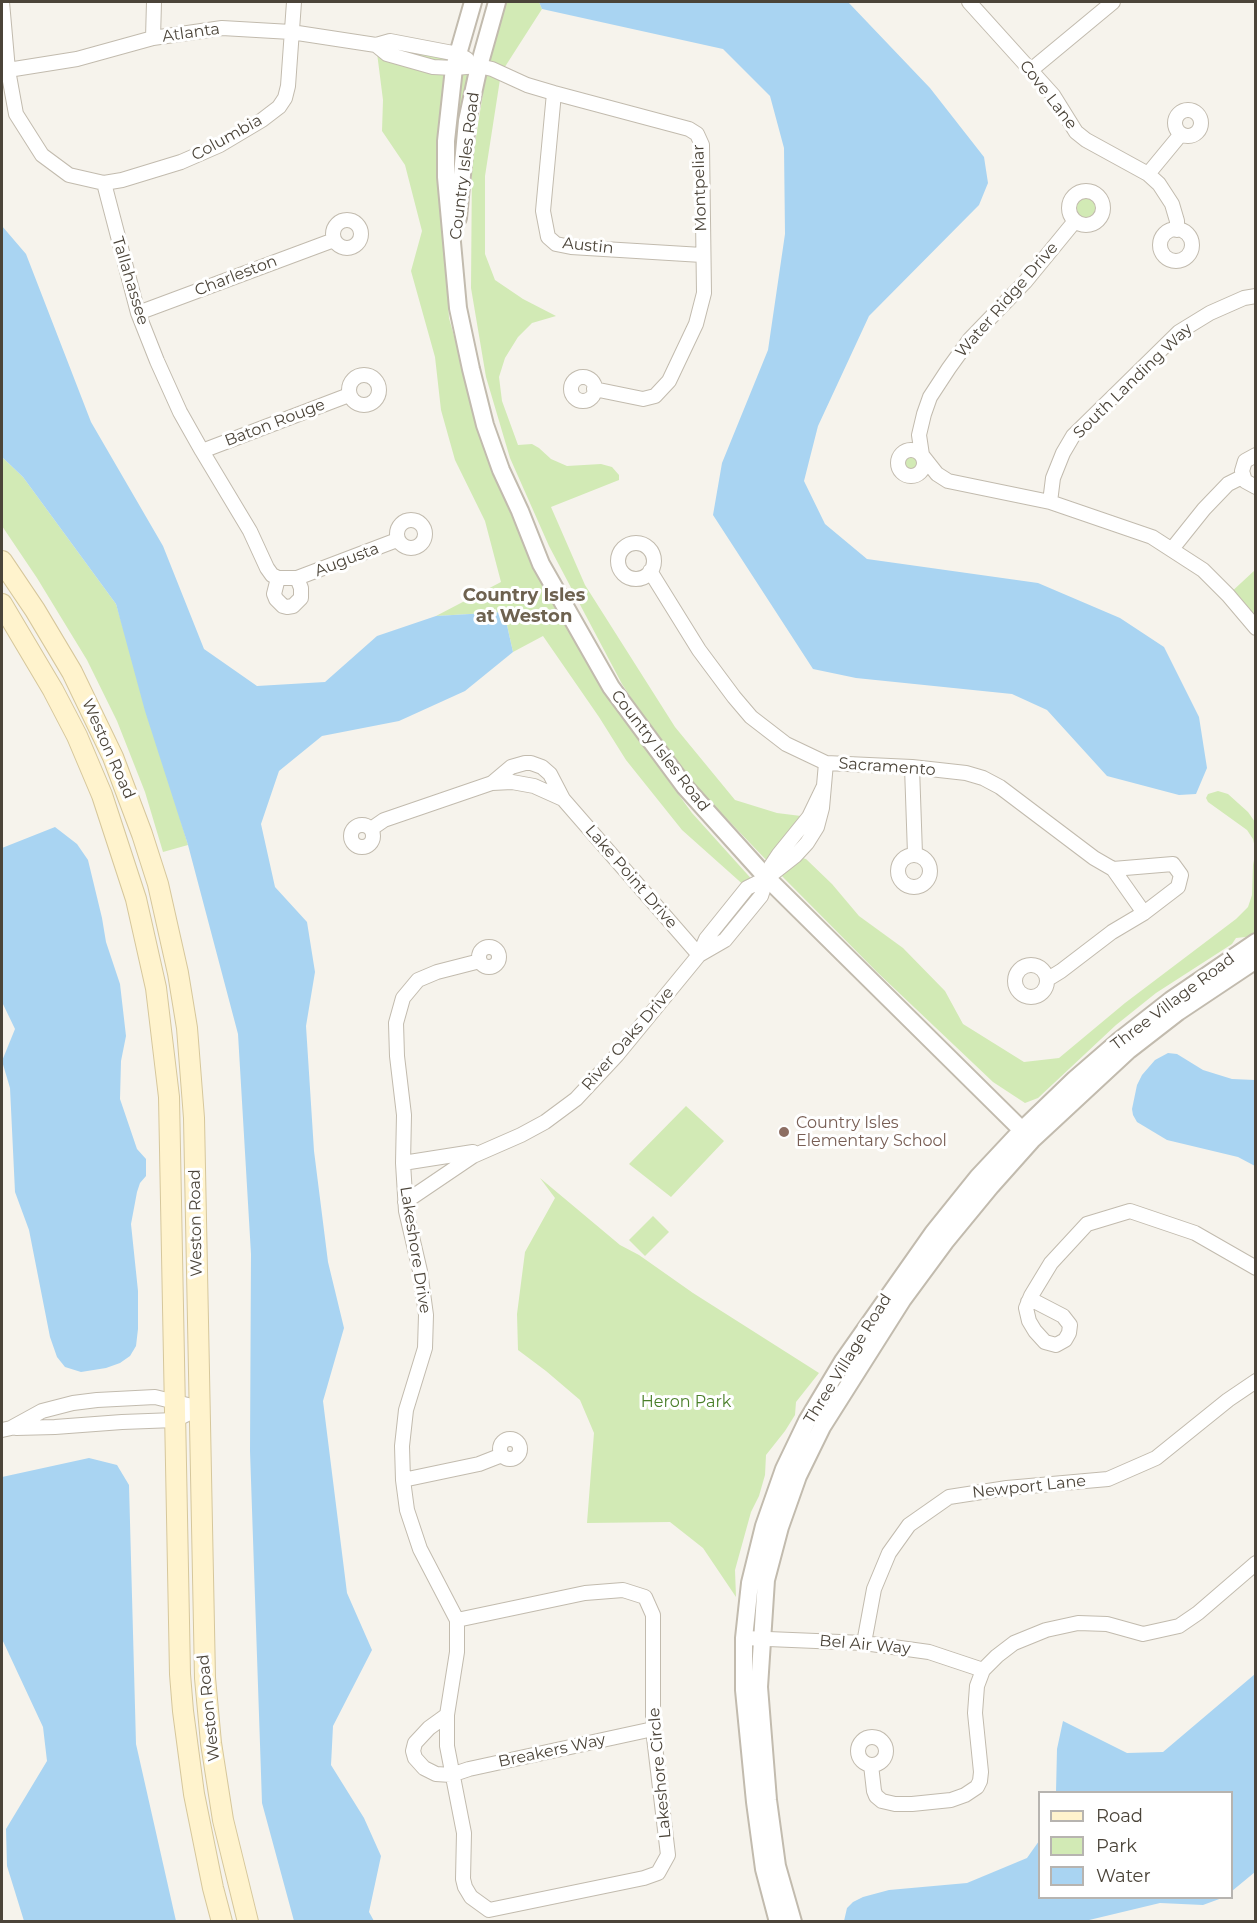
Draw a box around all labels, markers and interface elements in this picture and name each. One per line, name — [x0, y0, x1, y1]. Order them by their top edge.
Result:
street label: Atlanta — [161, 19, 221, 47]
street label: Cove Lane — [1015, 57, 1081, 133]
street label: Country Isles Road — [446, 91, 484, 241]
street label: Columbia — [188, 111, 266, 165]
street label: Montpeliar — [689, 144, 711, 232]
street label: Tallahassee — [107, 234, 153, 328]
street label: Austin — [561, 234, 615, 258]
street label: Water Ridge Drive — [952, 239, 1062, 361]
street label: Charleston — [192, 252, 280, 300]
street label: South Landing Way — [1070, 319, 1196, 443]
street label: Baton Rouge — [222, 395, 328, 451]
street label: Augusta — [312, 539, 382, 581]
district label: Country Isles at Weston — [463, 585, 585, 628]
street label: Country Isles Road — [607, 687, 713, 815]
street label: Weston Road — [77, 696, 139, 802]
street label: Sacramento — [838, 754, 936, 780]
street label: Lake Point Drive — [581, 821, 681, 933]
street label: Three Village Road — [1107, 949, 1239, 1055]
street label: River Oaks Drive — [578, 983, 678, 1095]
place label: Country Isles Elementary School — [796, 1113, 947, 1151]
marker: Country Isles Elementary School — [777, 1125, 791, 1139]
street label: Weston Road — [185, 1169, 207, 1277]
street label: Lakeshore Drive — [395, 1185, 435, 1315]
street label: Three Village Road — [800, 1290, 896, 1428]
park label: Heron Park — [641, 1392, 731, 1412]
street label: Newport Lane — [971, 1471, 1087, 1503]
street label: Bel Air Way — [819, 1631, 911, 1659]
street label: Weston Road — [194, 1654, 224, 1762]
street label: Lakeshore Circle — [645, 1707, 675, 1839]
street label: Breakers Way — [497, 1730, 607, 1772]
legend — [1038, 1791, 1233, 1899]
text: Road — [1096, 1805, 1143, 1827]
text: Park — [1096, 1835, 1137, 1857]
text: Water — [1096, 1865, 1151, 1887]

